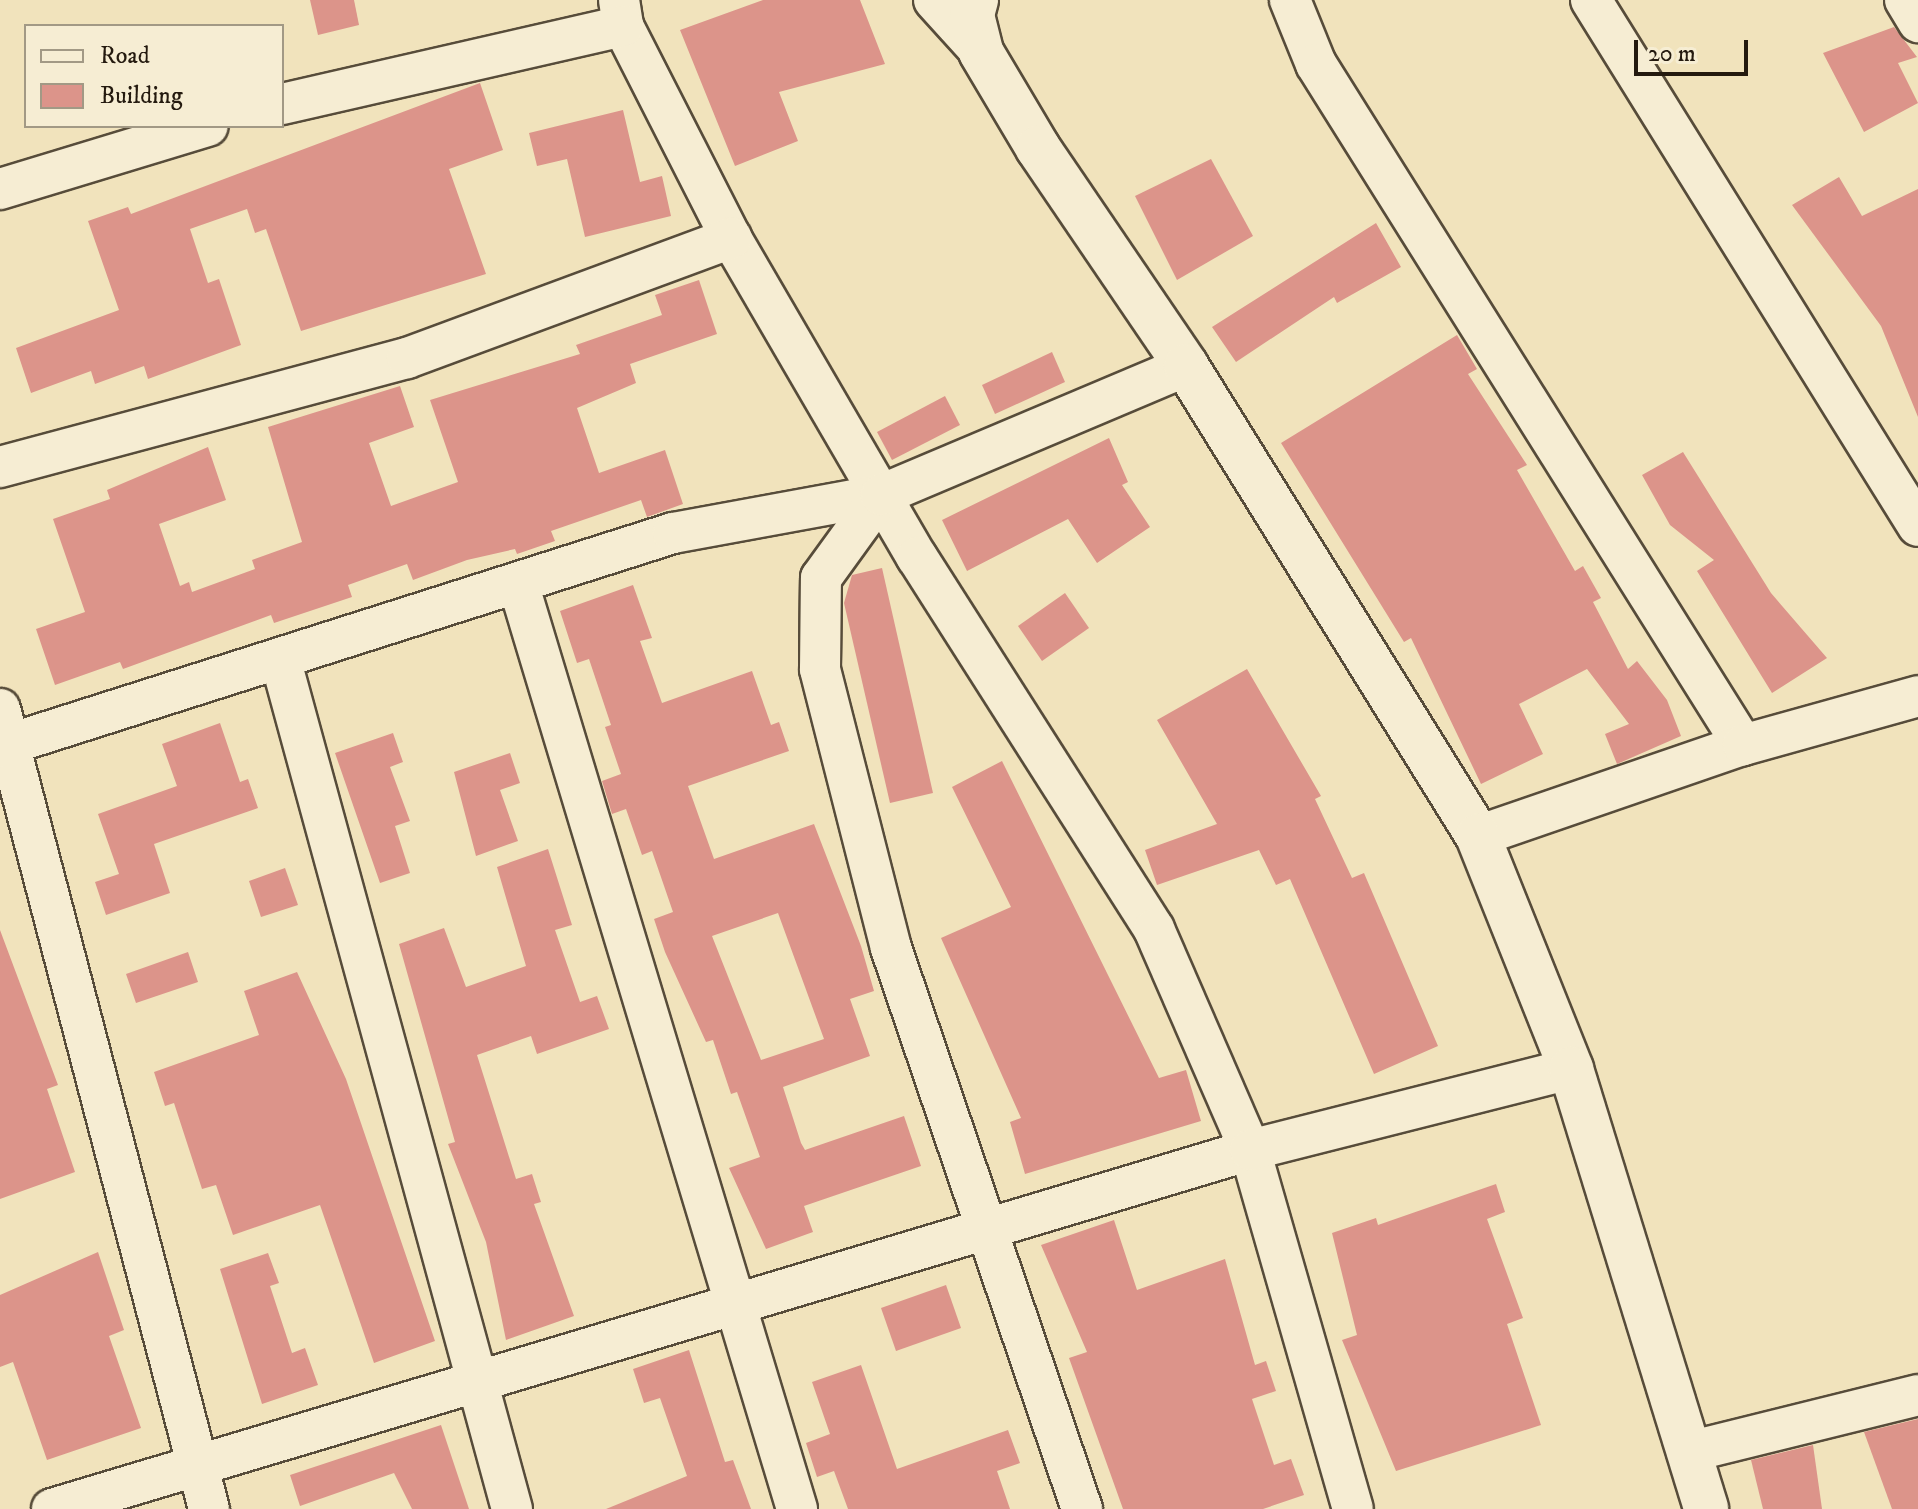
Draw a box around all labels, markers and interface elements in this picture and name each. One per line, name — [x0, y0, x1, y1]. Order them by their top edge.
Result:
legend — [24, 24, 284, 128]
scale bar — [1638, 24, 1752, 74]
text: 20 m — [1648, 39, 1696, 69]
text: Road — [100, 41, 150, 71]
text: Building — [100, 81, 183, 111]

